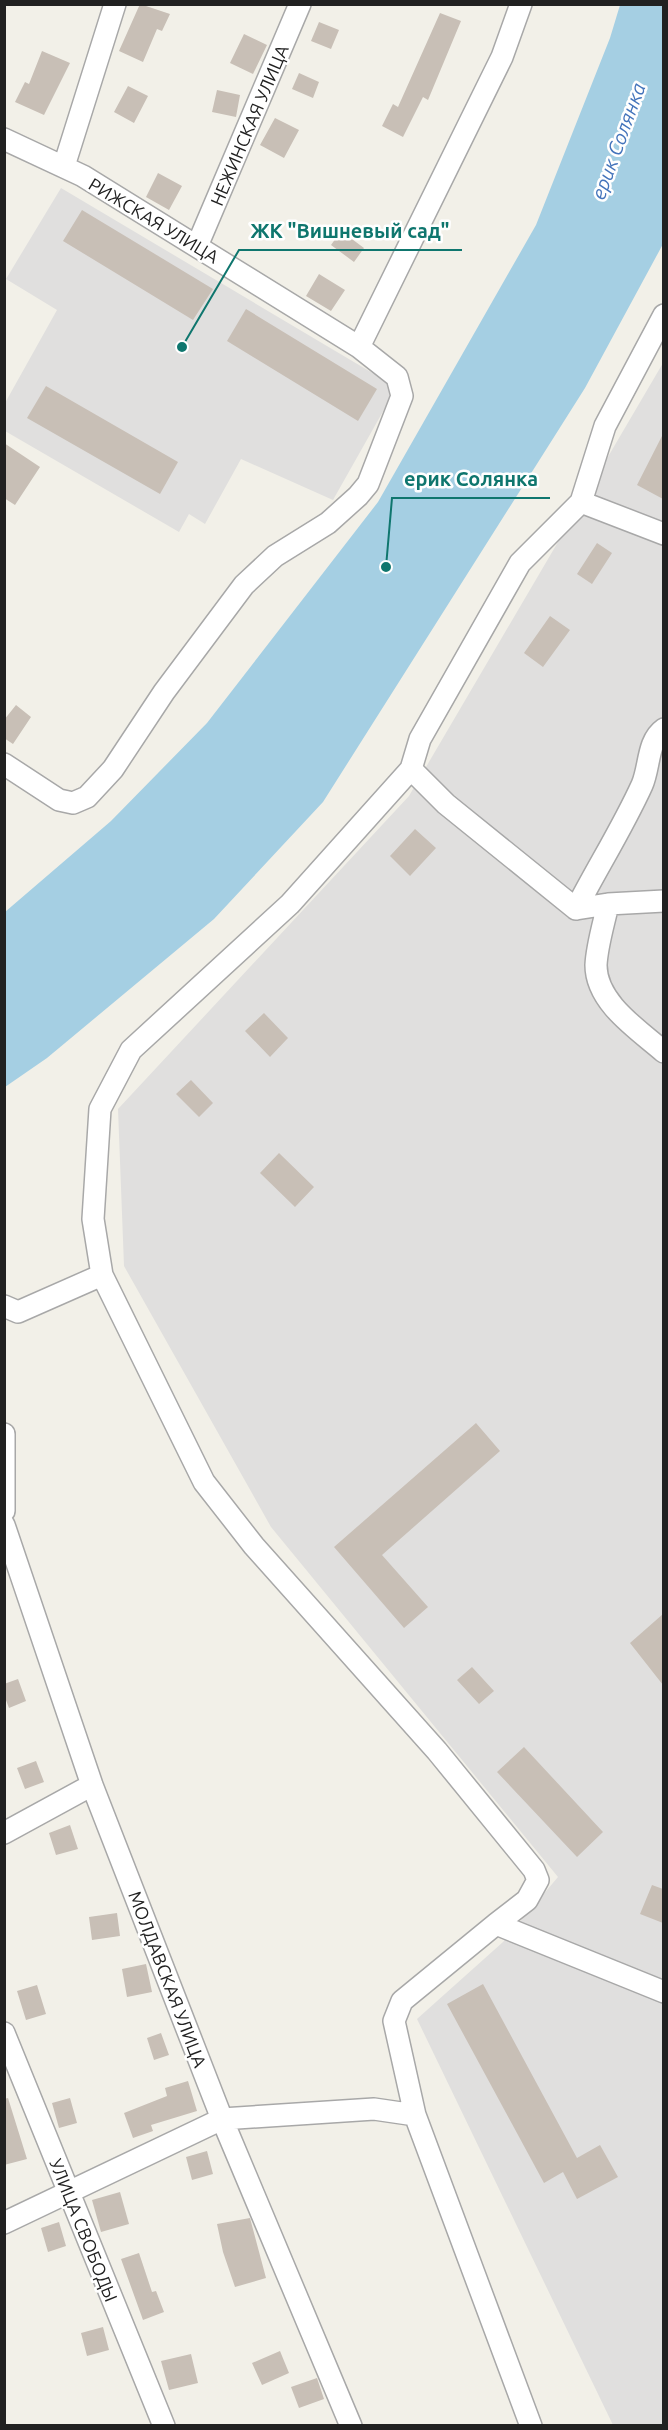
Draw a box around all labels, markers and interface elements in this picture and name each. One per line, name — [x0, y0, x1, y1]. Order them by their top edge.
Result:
street label: НЕЖИНСКАЯ УЛИЦА — [206, 41, 292, 208]
water label: ерик Солянка — [586, 79, 650, 202]
street label: РИЖСКАЯ УЛИЦА — [85, 173, 223, 267]
callout: ЖК "Вишневый сад" — [239, 212, 462, 250]
text: ЖК "Вишневый сад" — [250, 219, 450, 242]
callout: ерик Солянка — [392, 460, 550, 498]
text: ерик Солянка — [404, 467, 538, 490]
street label: МОЛДАВСКАЯ УЛИЦА — [125, 1888, 211, 2070]
street label: УЛИЦА СВОБОДЫ — [46, 2156, 122, 2304]

